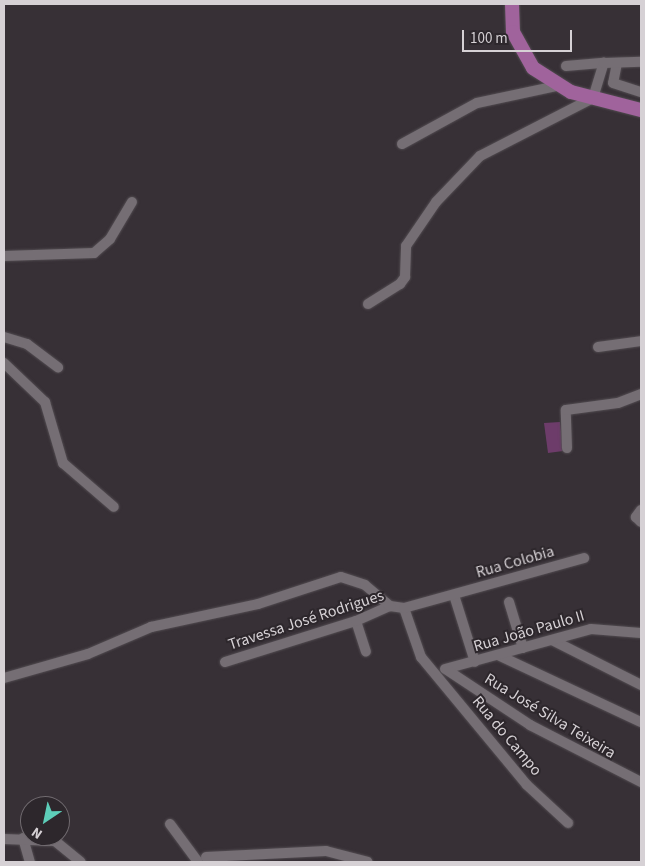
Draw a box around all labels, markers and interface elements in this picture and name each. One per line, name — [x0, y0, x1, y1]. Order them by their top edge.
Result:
scale bar — [465, 20, 575, 52]
text: 100 m — [470, 28, 508, 49]
street label: Rua Colobia — [474, 542, 556, 582]
street label: Travessa José Rodrigues — [226, 586, 386, 654]
street label: Rua João Paulo II — [471, 606, 587, 656]
street label: Rua José Silva Teixeira — [481, 669, 619, 763]
street label: Rua do Campo — [468, 692, 546, 780]
north arrow — [20, 796, 70, 846]
text: N — [28, 822, 47, 844]

